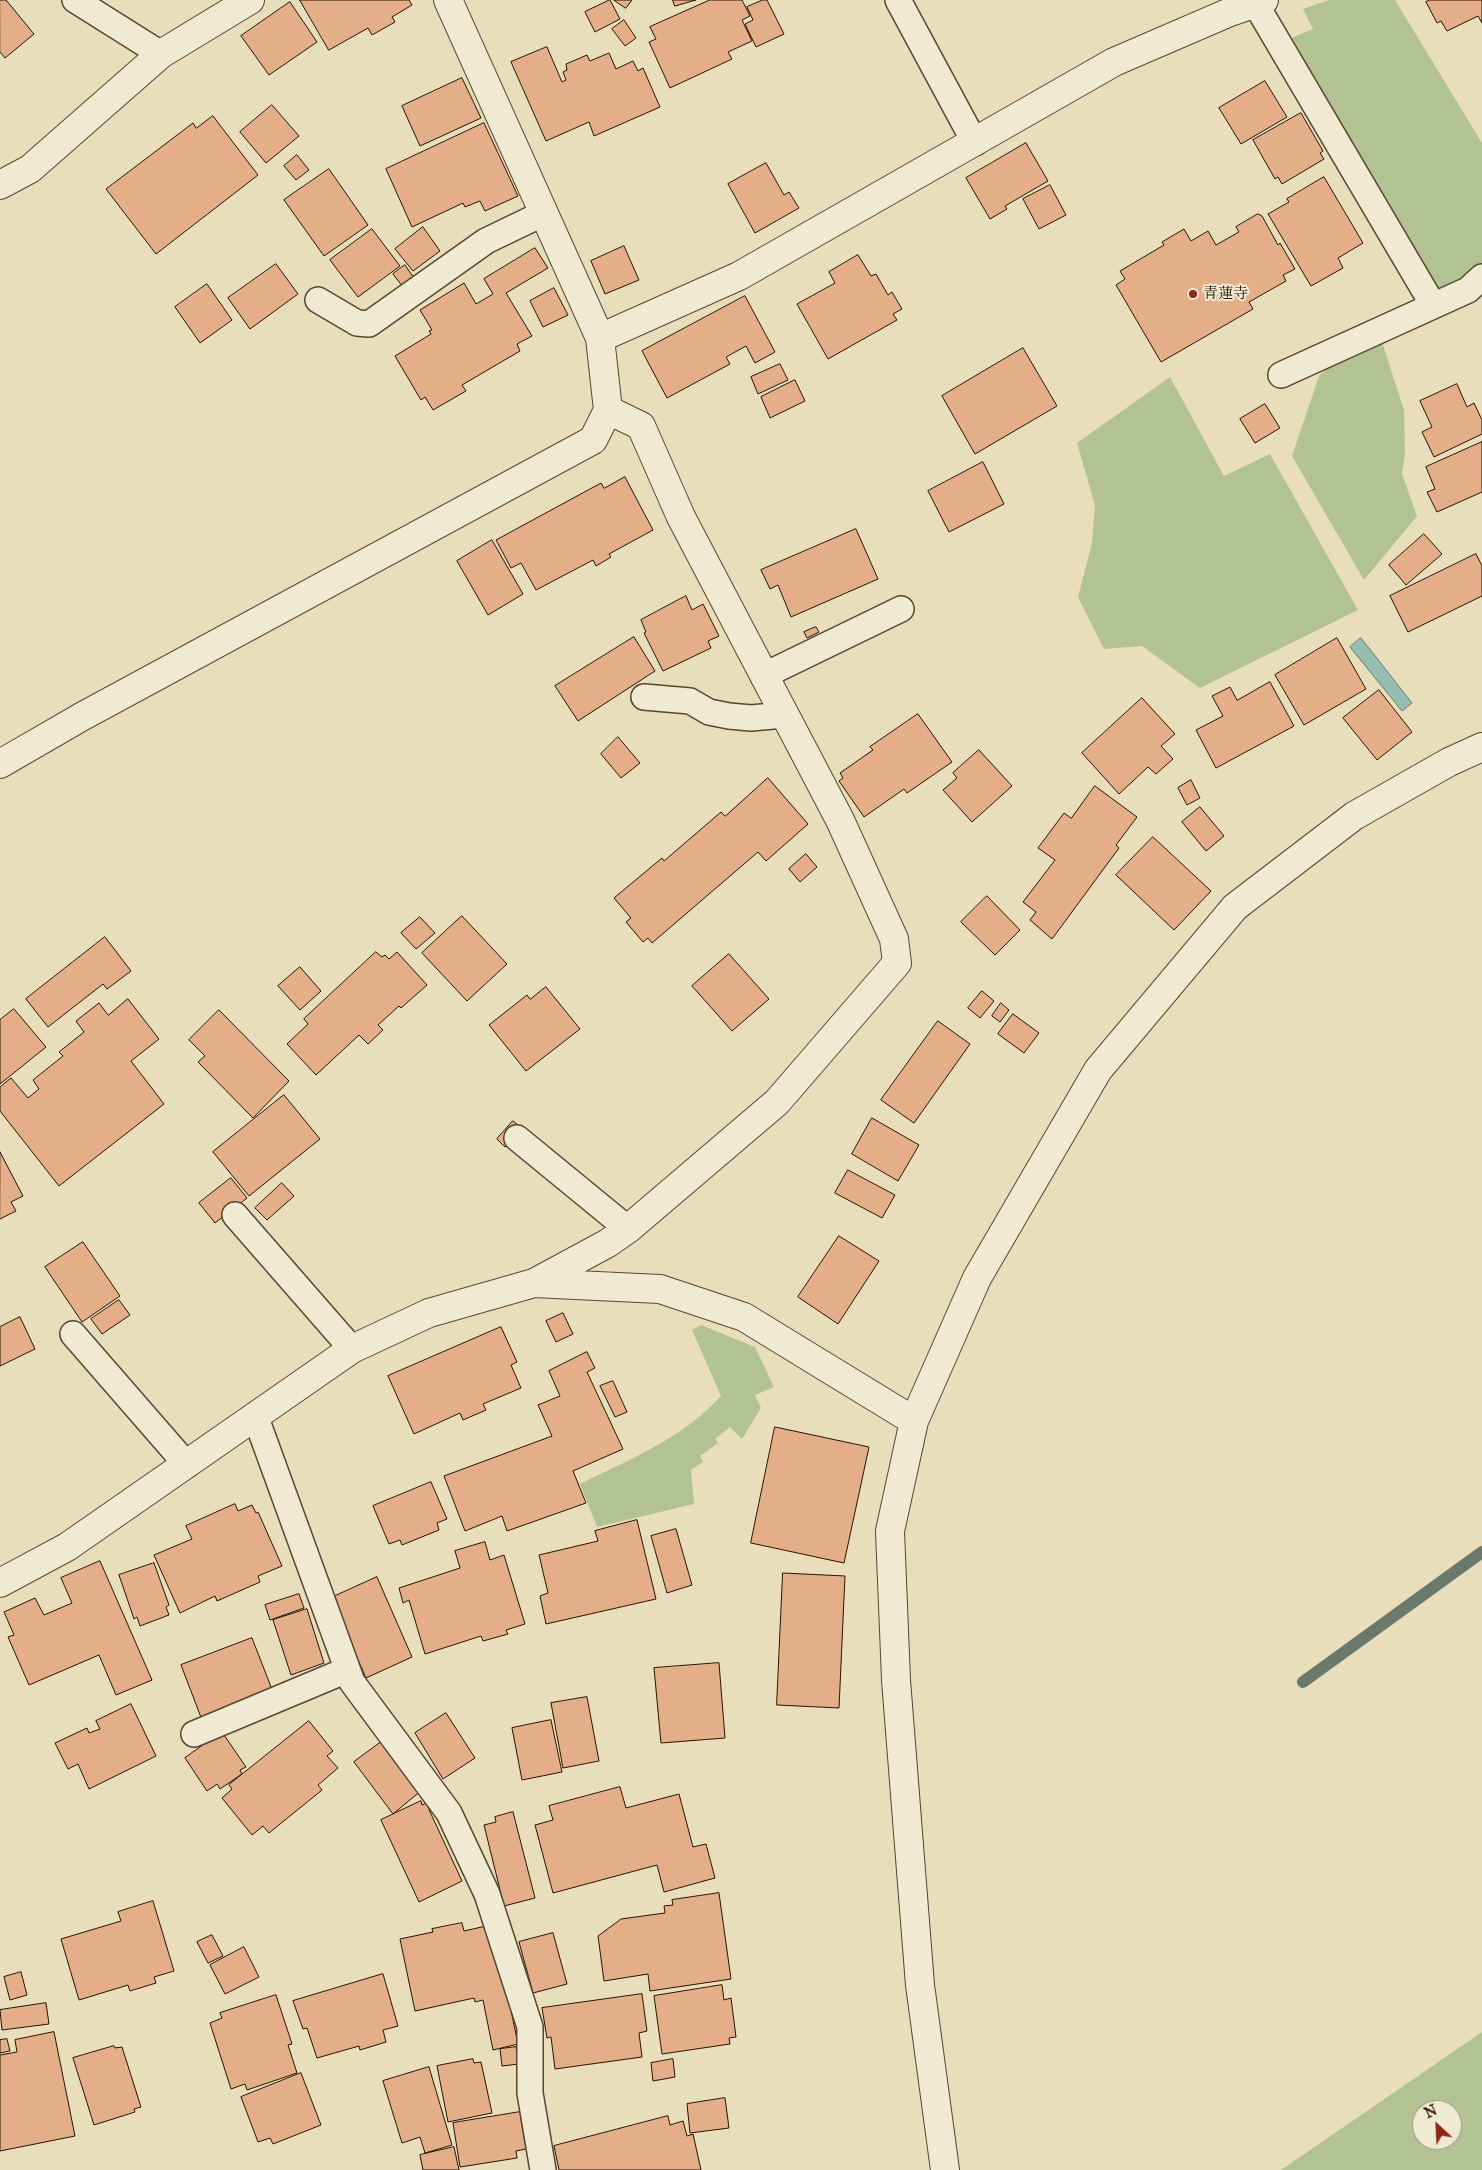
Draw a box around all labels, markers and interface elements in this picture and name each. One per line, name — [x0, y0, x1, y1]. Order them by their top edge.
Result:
place label: 青蓮寺 — [1203, 285, 1248, 303]
marker: 青蓮寺 — [1187, 288, 1199, 300]
north arrow — [1412, 2100, 1462, 2150]
text: N — [1422, 2102, 1440, 2122]

